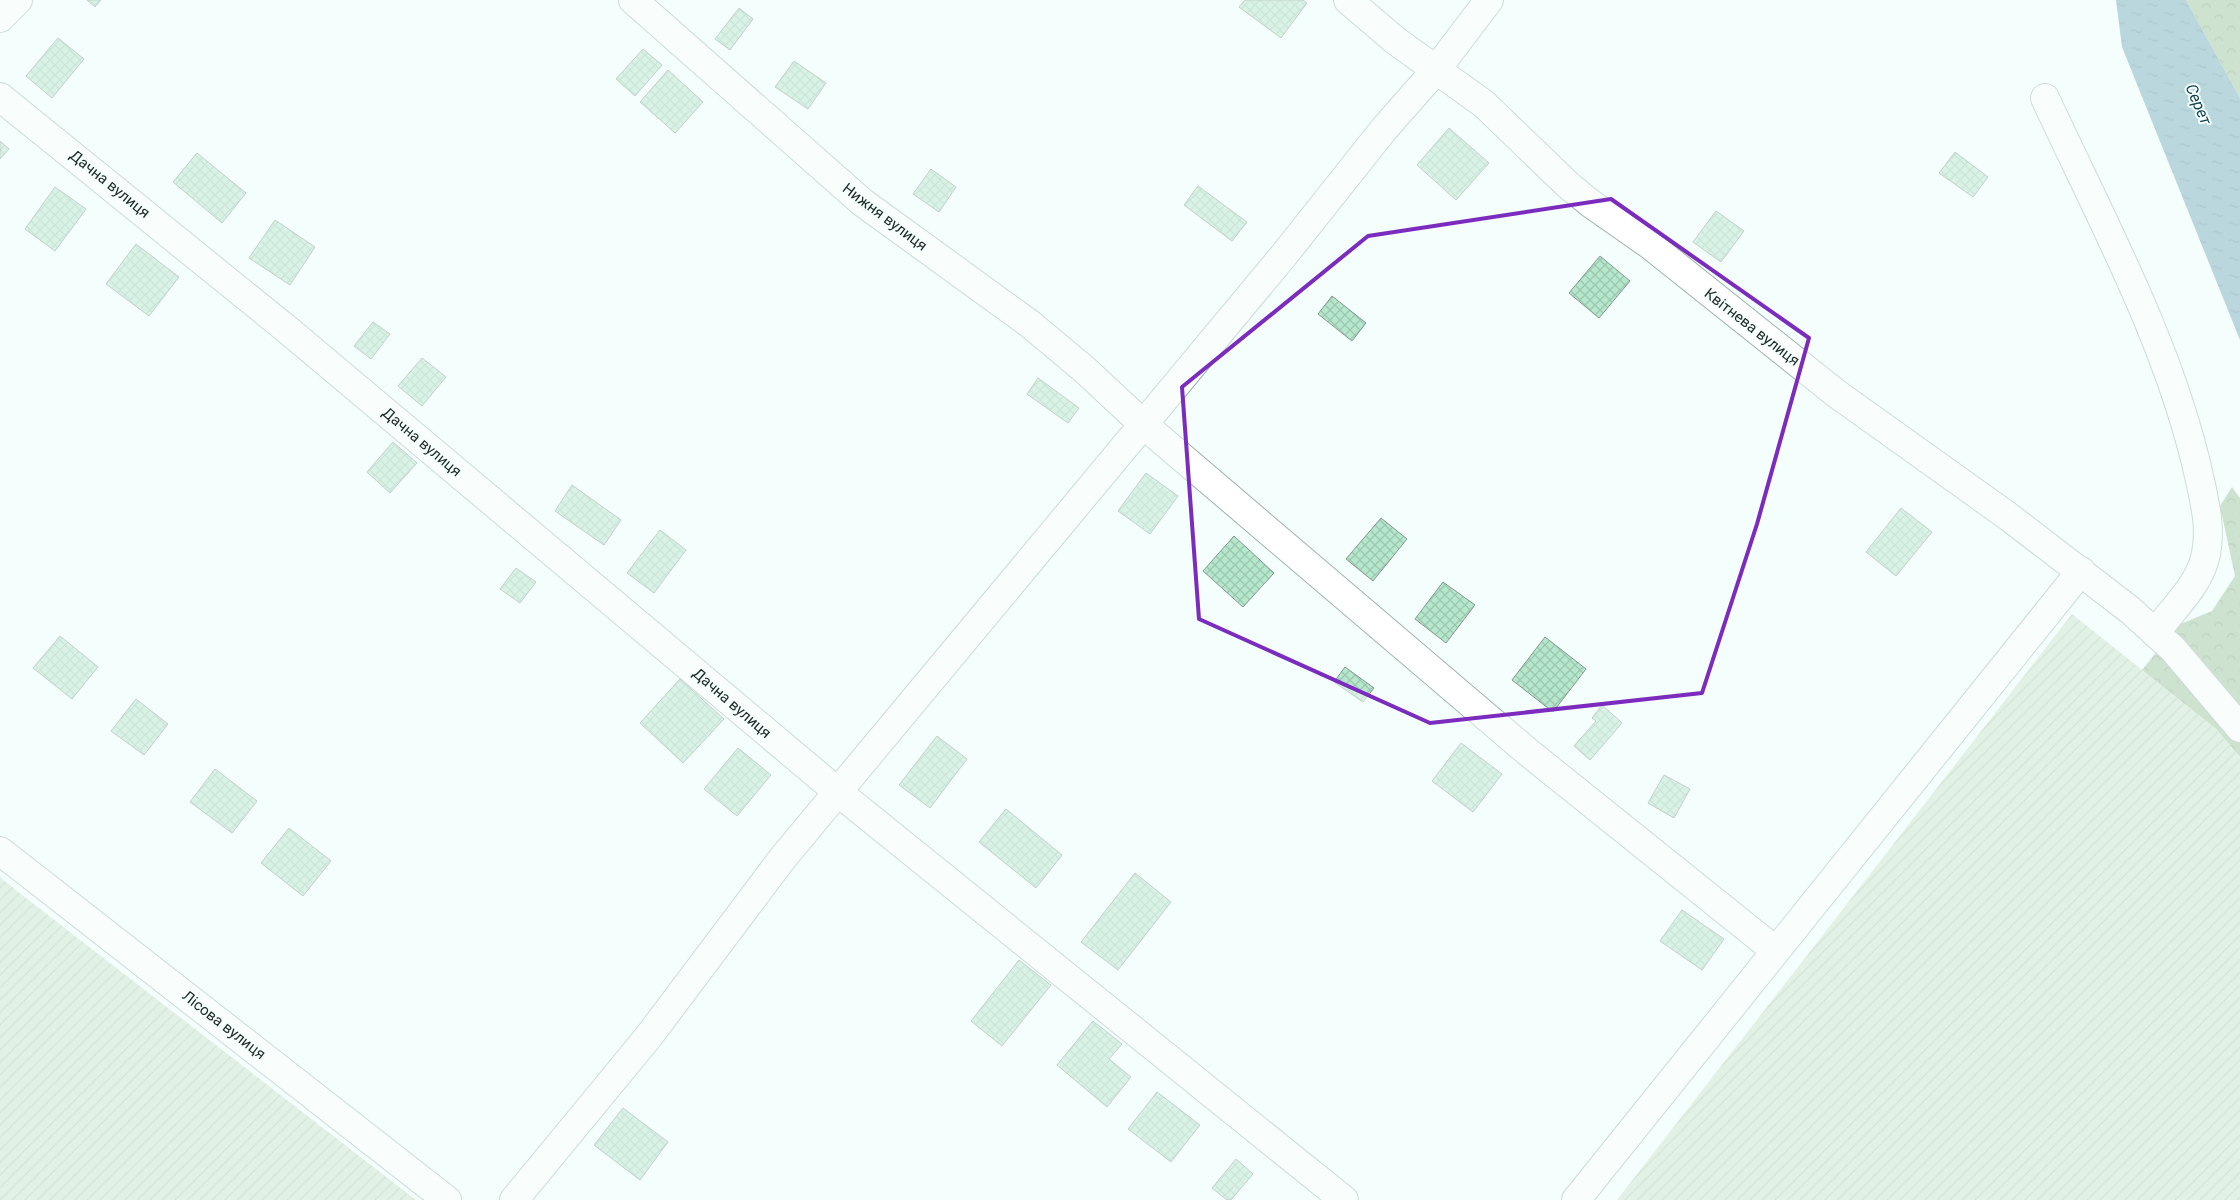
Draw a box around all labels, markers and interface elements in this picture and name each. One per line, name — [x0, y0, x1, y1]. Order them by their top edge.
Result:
water label: Серет — [2181, 81, 2216, 128]
street label: Дачна вулиця — [66, 146, 154, 222]
street label: Нижня вулиця — [839, 179, 931, 255]
street label: Квітнева вулиця — [1701, 284, 1803, 370]
street label: Дачна вулиця — [379, 404, 465, 480]
street label: Дачна вулиця — [689, 664, 775, 742]
street label: Лісова вулиця — [179, 987, 269, 1063]

